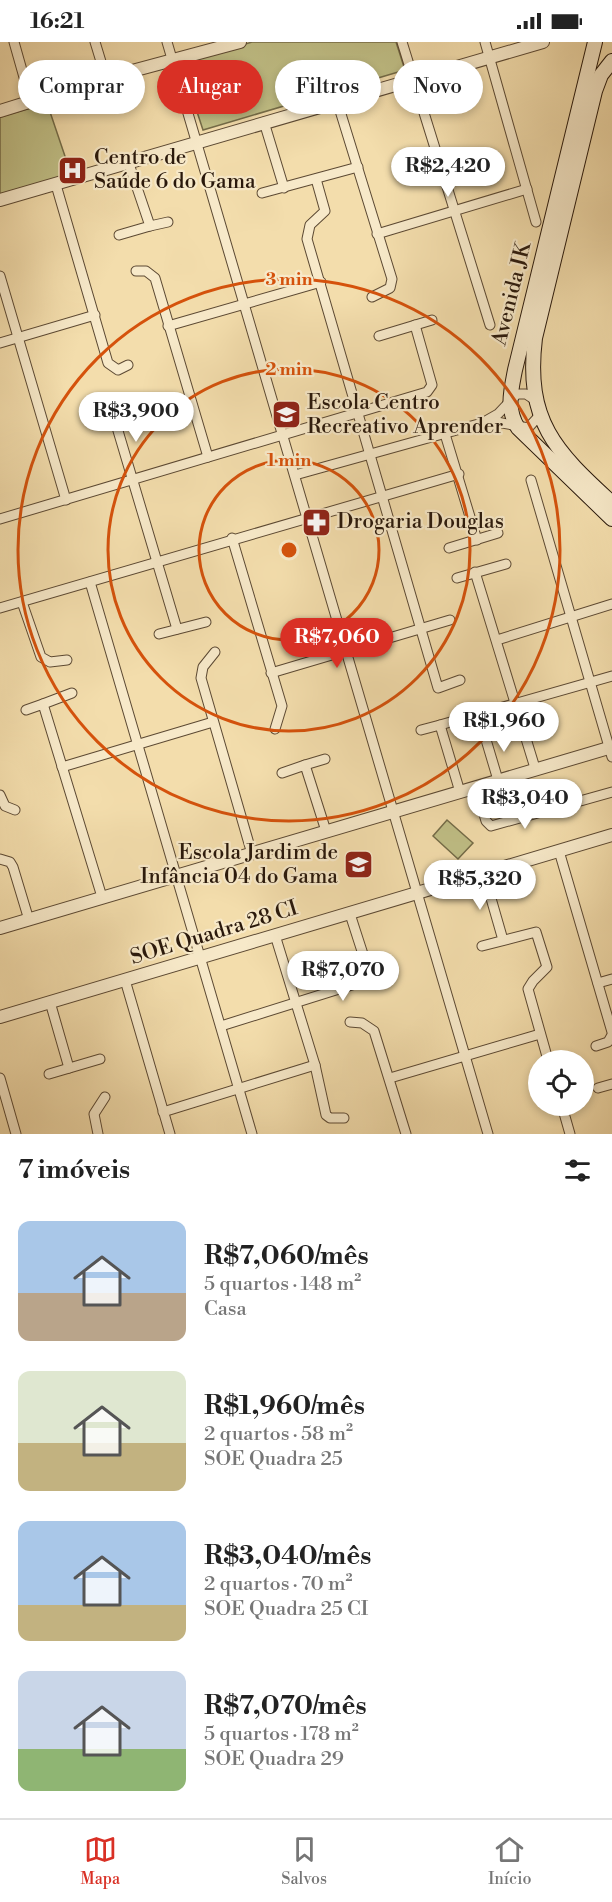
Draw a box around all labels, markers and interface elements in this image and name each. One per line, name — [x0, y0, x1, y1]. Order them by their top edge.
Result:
text: 16:21 — [30, 8, 84, 35]
chip: Comprar — [18, 60, 145, 114]
chip: Alugar — [157, 60, 263, 114]
chip: Filtros — [275, 60, 381, 114]
chip: Novo — [393, 60, 483, 114]
place label: Centro de Saúde 6 do Gama — [94, 145, 256, 195]
pin: R$2,420 — [393, 147, 503, 198]
hospital icon: Centro de Saúde 6 do Gama — [57, 154, 89, 186]
text: R$2,420 — [405, 154, 491, 179]
street label: Avenida JK — [486, 238, 538, 349]
text: 3 min — [266, 268, 312, 291]
text: 2 min — [265, 358, 313, 381]
place label: Escola Centro Recreativo Aprender — [307, 390, 503, 440]
pin: R$3,900 — [81, 392, 191, 443]
text: R$3,900 — [93, 399, 179, 424]
school or university icon: Escola Centro Recreativo Aprender — [270, 399, 302, 431]
text: 1 min — [267, 449, 311, 472]
pharmacy icon: Drogaria Douglas — [300, 506, 332, 538]
place label: Drogaria Douglas — [337, 509, 504, 535]
centre of rings — [279, 540, 299, 560]
pin: R$7,060 — [282, 618, 392, 669]
text: R$7,060 — [294, 625, 380, 650]
pin: R$1,960 — [449, 702, 559, 753]
text: R$1,960 — [463, 709, 545, 734]
pin: R$3,040 — [470, 779, 580, 830]
text: R$3,040 — [481, 786, 569, 811]
place label: Escola Jardim de Infância 04 do Gama — [140, 840, 338, 890]
school or university icon: Escola Jardim de Infância 04 do Gama — [343, 849, 375, 881]
pin: R$5,320 — [425, 860, 535, 911]
text: R$5,320 — [438, 867, 522, 892]
street label: SOE Quadra 28 CI — [127, 895, 301, 971]
pin: R$7,070 — [288, 951, 398, 1002]
text: R$7,070 — [301, 958, 385, 983]
map controls — [528, 1050, 594, 1116]
button: locate — [528, 1050, 594, 1116]
text: 7 imóveis — [18, 1154, 130, 1186]
icon: filters — [561, 1154, 594, 1187]
text: R$7,060/mês — [204, 1240, 369, 1272]
icon: home — [66, 1245, 138, 1317]
text: 5 quartos · 148 m² — [204, 1272, 361, 1297]
text: Casa — [204, 1297, 247, 1322]
text: R$1,960/mês — [204, 1390, 365, 1422]
icon: home — [66, 1395, 138, 1467]
text: 2 quartos · 58 m² — [204, 1422, 353, 1447]
text: SOE Quadra 25 — [204, 1447, 343, 1472]
text: R$3,040/mês — [204, 1540, 371, 1572]
icon: home — [66, 1545, 138, 1617]
text: 2 quartos · 70 m² — [204, 1572, 353, 1597]
text: SOE Quadra 25 CI — [204, 1597, 368, 1622]
text: R$7,070/mês — [204, 1690, 367, 1722]
icon: home — [66, 1695, 138, 1767]
text: 5 quartos · 178 m² — [204, 1722, 359, 1747]
text: SOE Quadra 29 — [204, 1747, 344, 1772]
tab: Mapa — [81, 1833, 120, 1889]
tab: Salvos — [281, 1833, 327, 1889]
tab: Início — [488, 1833, 531, 1889]

